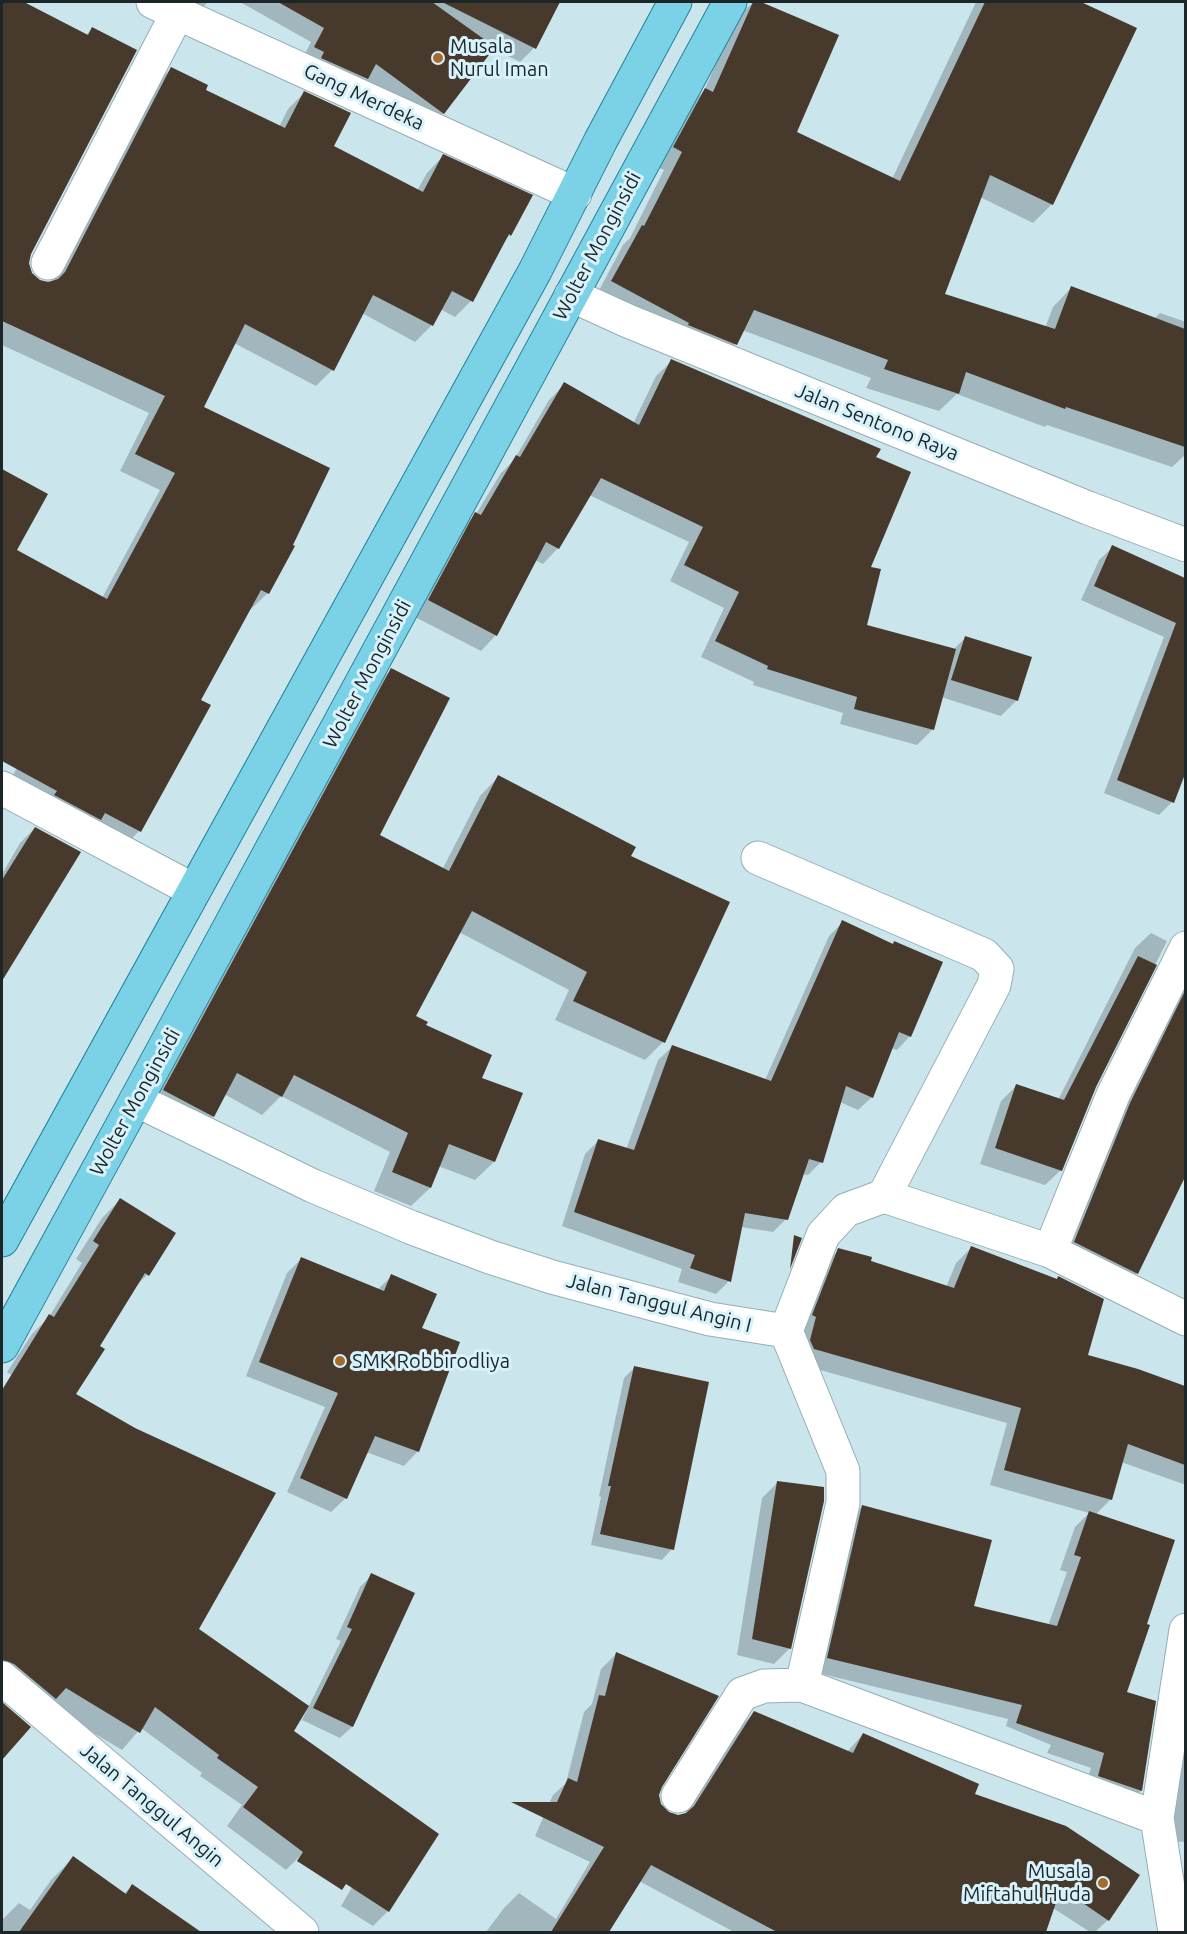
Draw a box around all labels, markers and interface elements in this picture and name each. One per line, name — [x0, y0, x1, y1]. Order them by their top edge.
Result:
place label: Musala Nurul Iman — [450, 34, 549, 81]
marker: Musala Nurul Iman — [431, 51, 445, 65]
street label: Gang Merdeka — [300, 59, 428, 135]
street label: Wolter Monginsidi — [548, 168, 646, 324]
street label: Jalan Sentono Raya — [792, 378, 962, 466]
street label: Wolter Monginsidi — [318, 596, 416, 752]
street label: Wolter Monginsidi — [85, 1024, 185, 1180]
street label: Jalan Tanggul Angin I — [564, 1268, 754, 1338]
place label: SMK Robbirodliya — [352, 1349, 510, 1373]
marker: SMK Robbirodliya — [333, 1354, 347, 1368]
street label: Jalan Tanggul Angin — [75, 1738, 229, 1872]
place label: Musala Miftahul Huda — [963, 1859, 1091, 1906]
marker: Musala Miftahul Huda — [1096, 1876, 1110, 1890]

